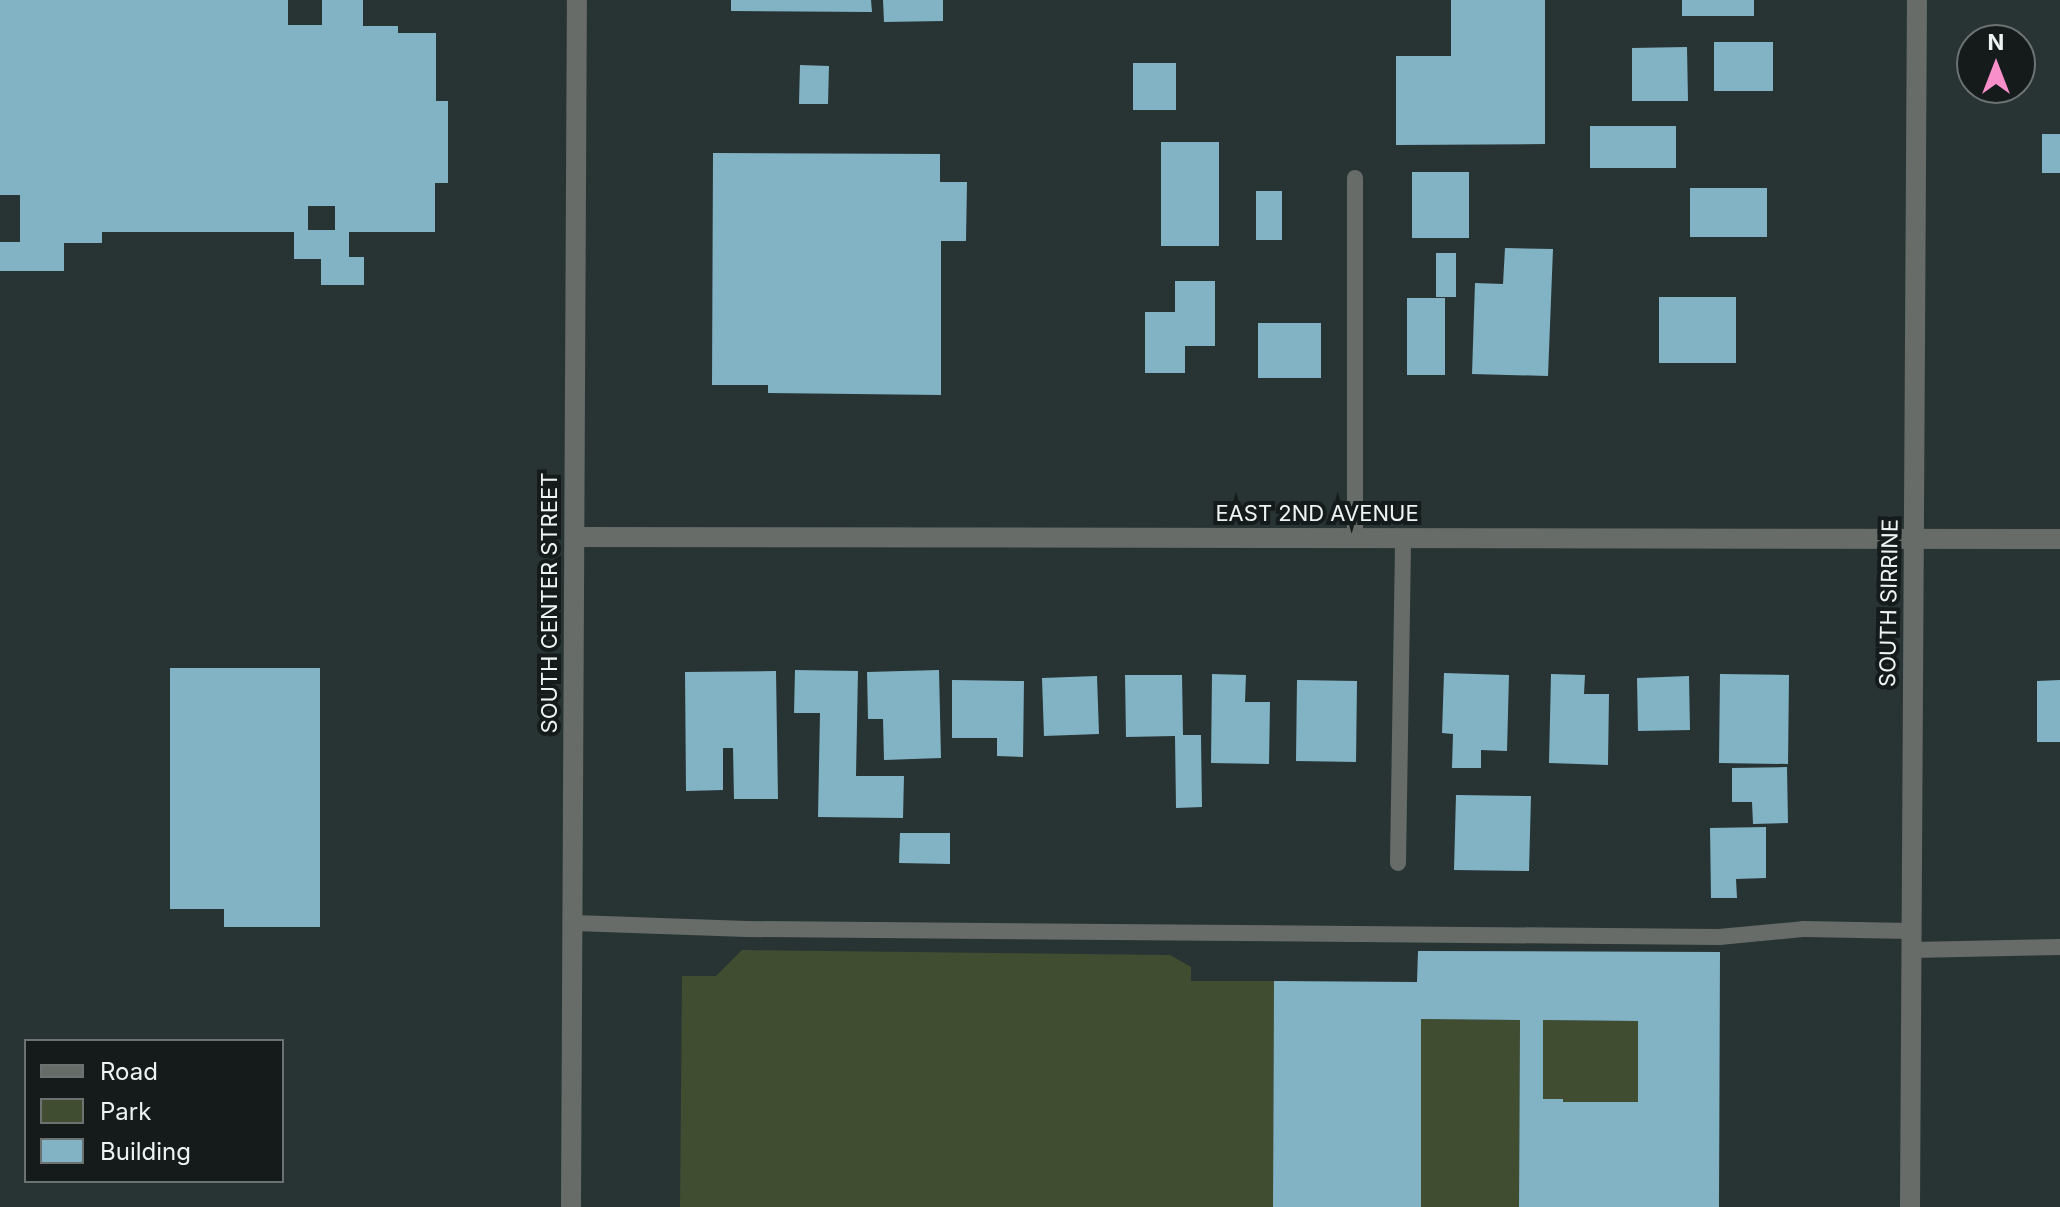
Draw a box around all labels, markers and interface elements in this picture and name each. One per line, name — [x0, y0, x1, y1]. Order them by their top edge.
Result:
north arrow — [1956, 24, 2036, 104]
text: N — [1988, 29, 2004, 55]
street label: SOUTH CENTER STREET — [537, 473, 563, 733]
street label: EAST 2ND AVENUE — [1215, 501, 1419, 527]
street label: SOUTH SIRRINE — [1874, 519, 1904, 687]
legend — [24, 1039, 284, 1183]
text: Road — [100, 1057, 158, 1086]
text: Park — [100, 1097, 151, 1126]
text: Building — [100, 1137, 191, 1166]

